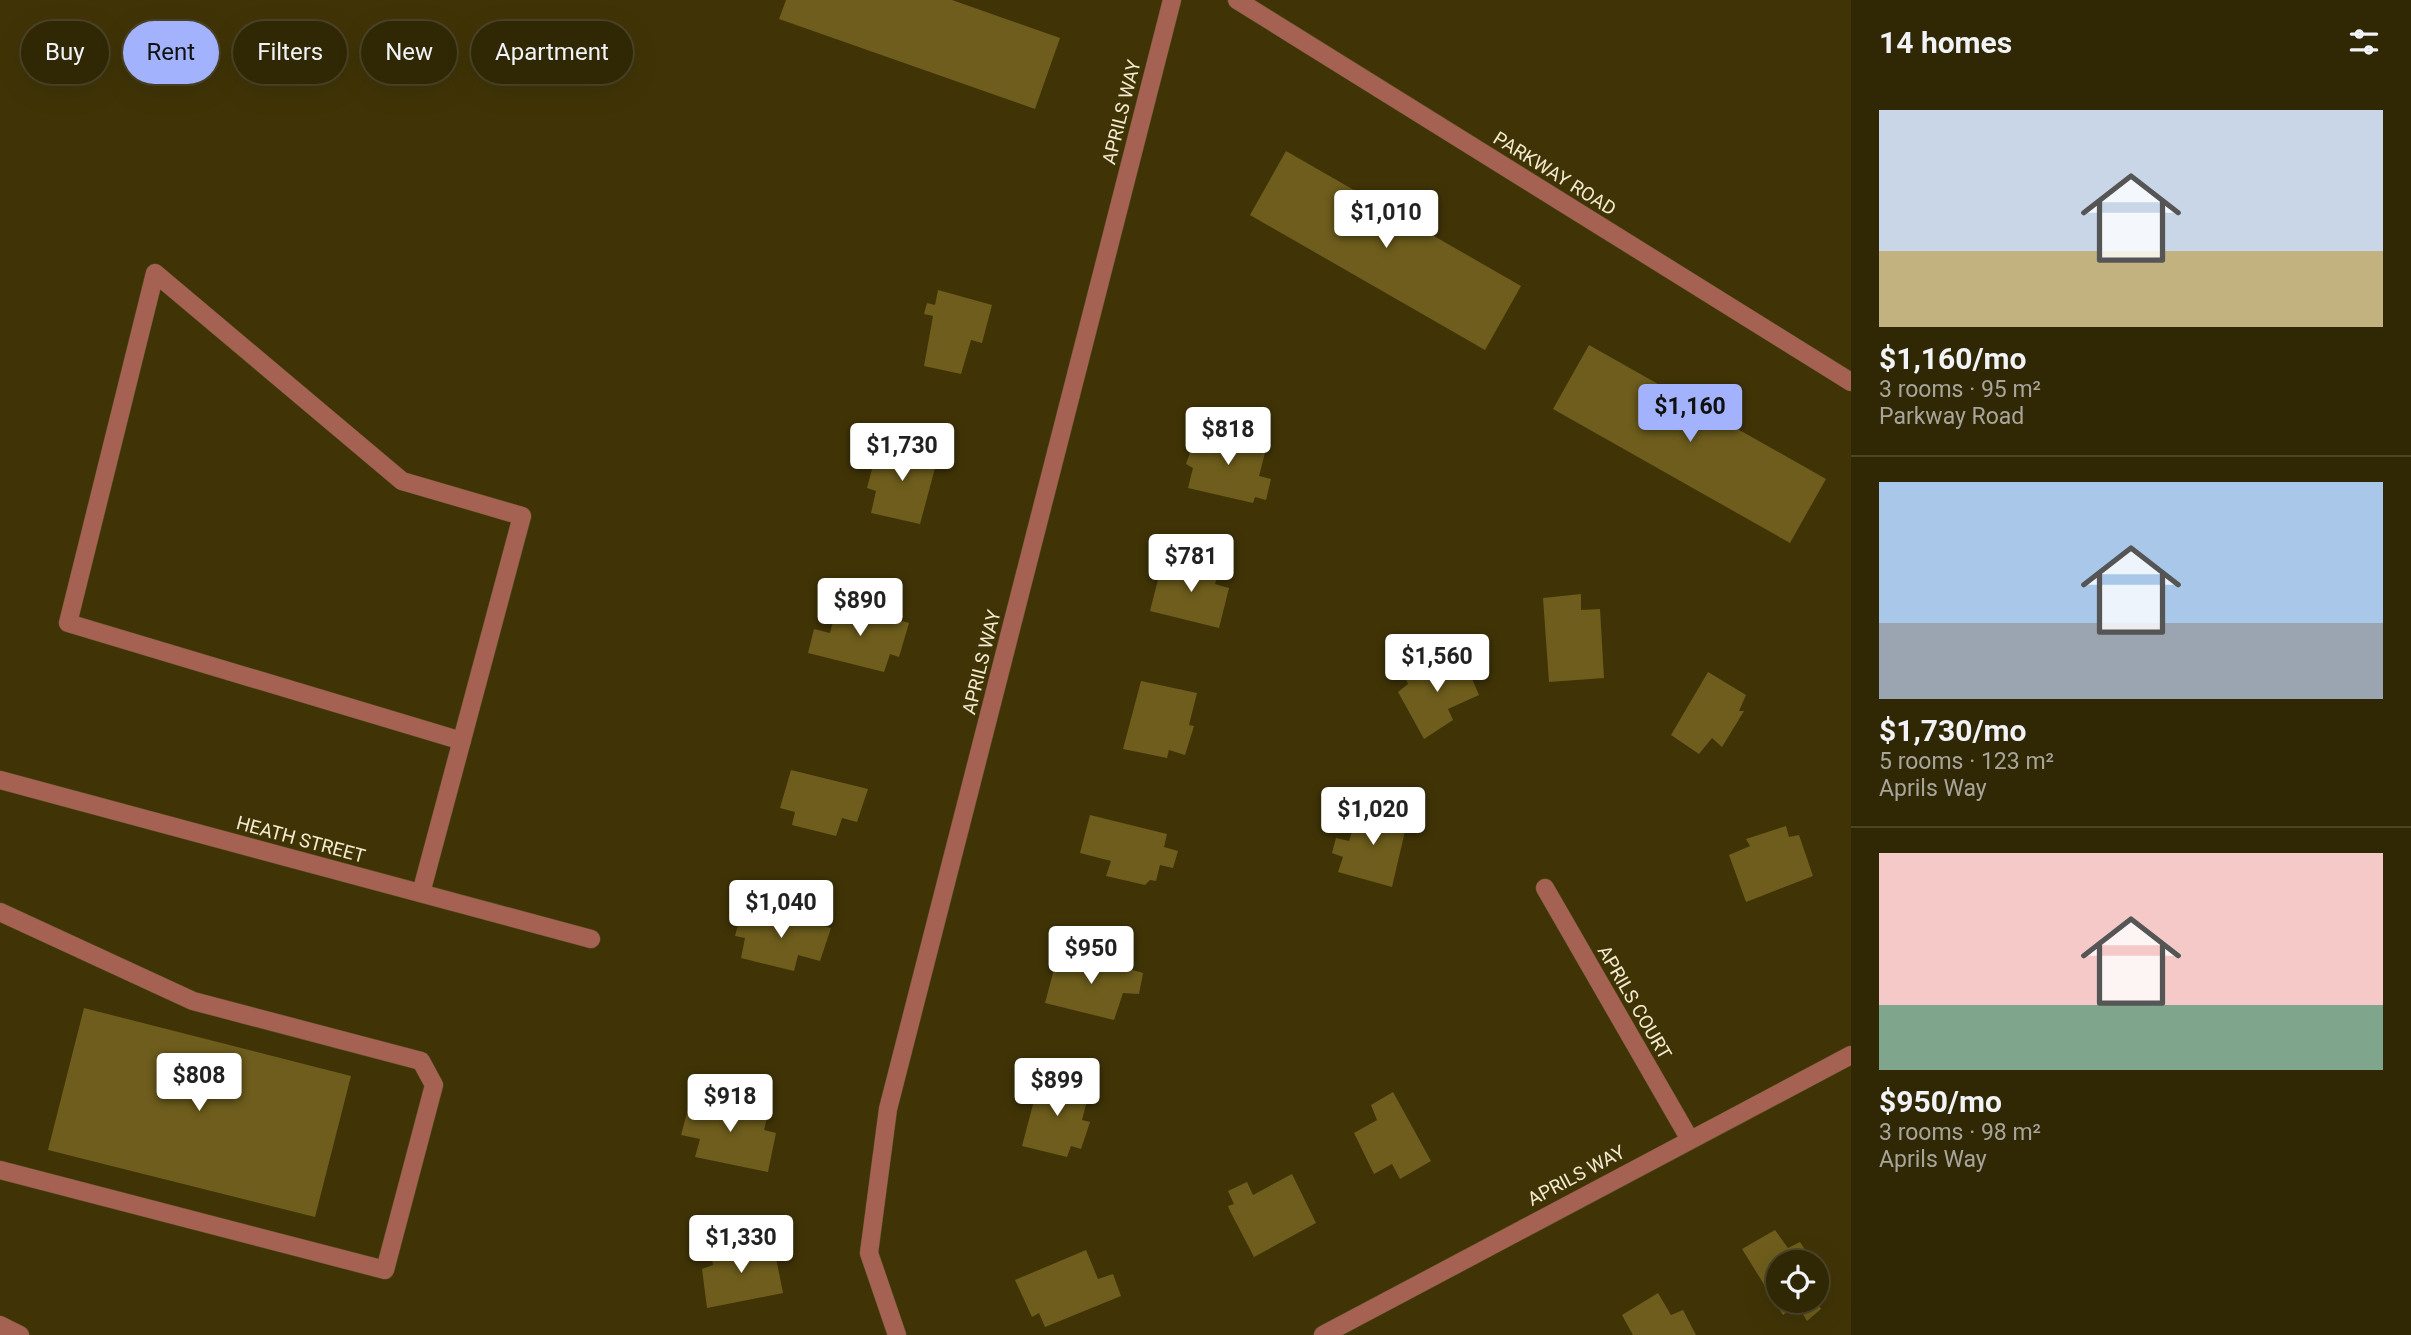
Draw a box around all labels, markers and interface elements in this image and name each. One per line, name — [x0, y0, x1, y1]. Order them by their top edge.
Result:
chip: Buy — [21, 21, 109, 84]
chip: Rent — [123, 21, 219, 84]
chip: Filters — [233, 21, 347, 84]
chip: New — [361, 21, 457, 84]
chip: Apartment — [471, 21, 633, 84]
icon: filters — [2345, 23, 2383, 61]
text: 14 homes — [1879, 25, 2012, 60]
street label: APRILS WAY — [1097, 57, 1146, 167]
street label: PARKWAY ROAD — [1489, 126, 1620, 220]
icon: home — [2068, 155, 2194, 281]
pin: $1,010 — [1329, 190, 1443, 250]
text: $1,010 — [1350, 199, 1422, 226]
text: $1,160/mo — [1879, 341, 2027, 376]
text: 3 rooms · 95 m² — [1879, 376, 2041, 403]
pin: $1,160 — [1633, 384, 1747, 444]
text: $1,160 — [1654, 393, 1726, 420]
text: Parkway Road — [1879, 403, 2024, 430]
pin: $818 — [1187, 407, 1269, 467]
text: $818 — [1202, 416, 1254, 443]
pin: $1,730 — [845, 424, 959, 483]
text: $1,730 — [866, 432, 938, 459]
icon: home — [2068, 527, 2194, 653]
pin: $781 — [1150, 534, 1232, 594]
text: $781 — [1165, 543, 1217, 570]
pin: $890 — [819, 578, 901, 638]
text: $890 — [834, 587, 886, 614]
street label: APRILS WAY — [957, 607, 1006, 717]
pin: $1,560 — [1380, 634, 1494, 694]
text: $1,560 — [1401, 643, 1473, 670]
text: $1,730/mo — [1879, 713, 2027, 748]
text: 5 rooms · 123 m² — [1879, 748, 2054, 775]
text: Aprils Way — [1879, 775, 1987, 802]
pin: $1,020 — [1316, 788, 1430, 847]
text: $1,020 — [1337, 796, 1409, 823]
street label: HEATH STREET — [234, 811, 368, 868]
pin: $1,040 — [724, 880, 838, 940]
text: $1,040 — [745, 889, 817, 916]
icon: home — [2068, 898, 2194, 1024]
pin: $950 — [1050, 926, 1132, 986]
text: $950 — [1065, 935, 1117, 962]
street label: APRILS COURT — [1593, 941, 1676, 1063]
pin: $808 — [158, 1054, 240, 1113]
pin: $899 — [1016, 1058, 1098, 1118]
text: $808 — [173, 1062, 225, 1089]
text: $899 — [1031, 1067, 1083, 1094]
pin: $918 — [689, 1074, 771, 1134]
text: $918 — [704, 1083, 756, 1110]
text: $950/mo — [1879, 1084, 2002, 1119]
text: 3 rooms · 98 m² — [1879, 1119, 2041, 1146]
street label: APRILS WAY — [1524, 1140, 1629, 1211]
text: Aprils Way — [1879, 1146, 1987, 1173]
pin: $1,330 — [684, 1216, 798, 1275]
text: $1,330 — [705, 1224, 777, 1251]
map controls — [1766, 1250, 1829, 1313]
button: locate — [1766, 1250, 1829, 1313]

